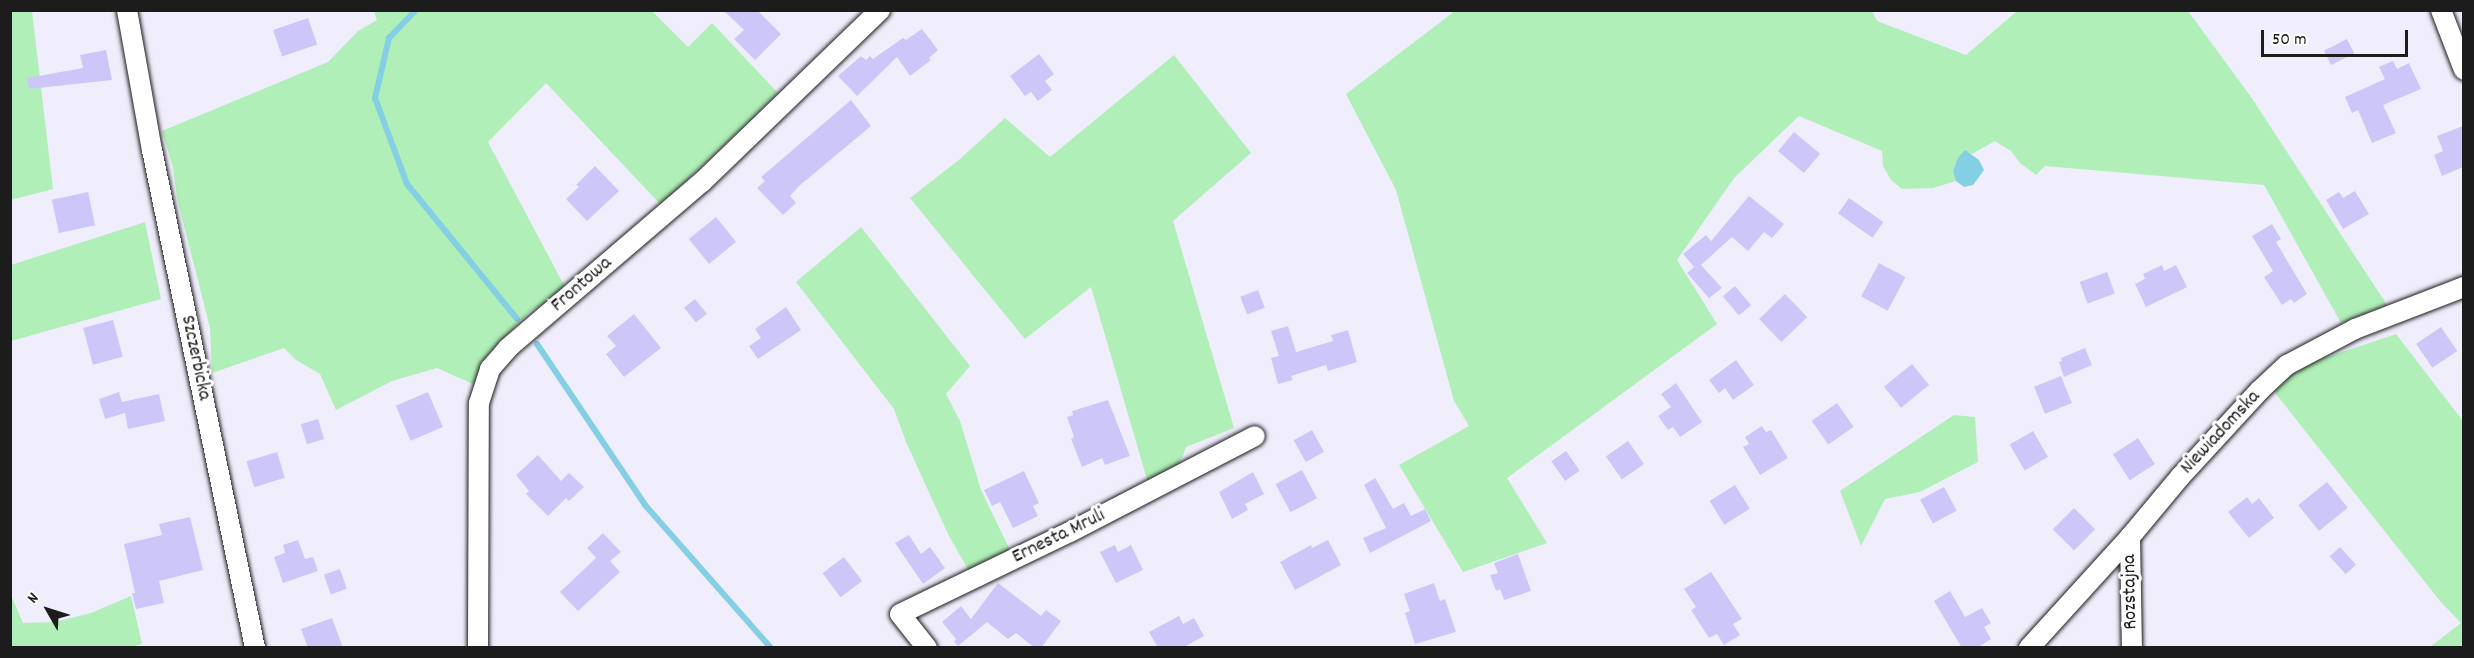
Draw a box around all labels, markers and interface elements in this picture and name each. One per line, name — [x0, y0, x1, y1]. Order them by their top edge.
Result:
scale bar — [2264, 18, 2411, 56]
text: 50 m — [2272, 28, 2307, 53]
street label: Frontowa — [547, 252, 617, 318]
street label: Szczerbicka — [174, 313, 216, 403]
street label: Niewiadomska — [2176, 386, 2266, 480]
street label: Ernesta Mruli — [1009, 504, 1109, 570]
street label: Rozstajna — [2118, 554, 2144, 630]
north arrow — [18, 580, 78, 640]
text: N — [22, 588, 45, 609]

